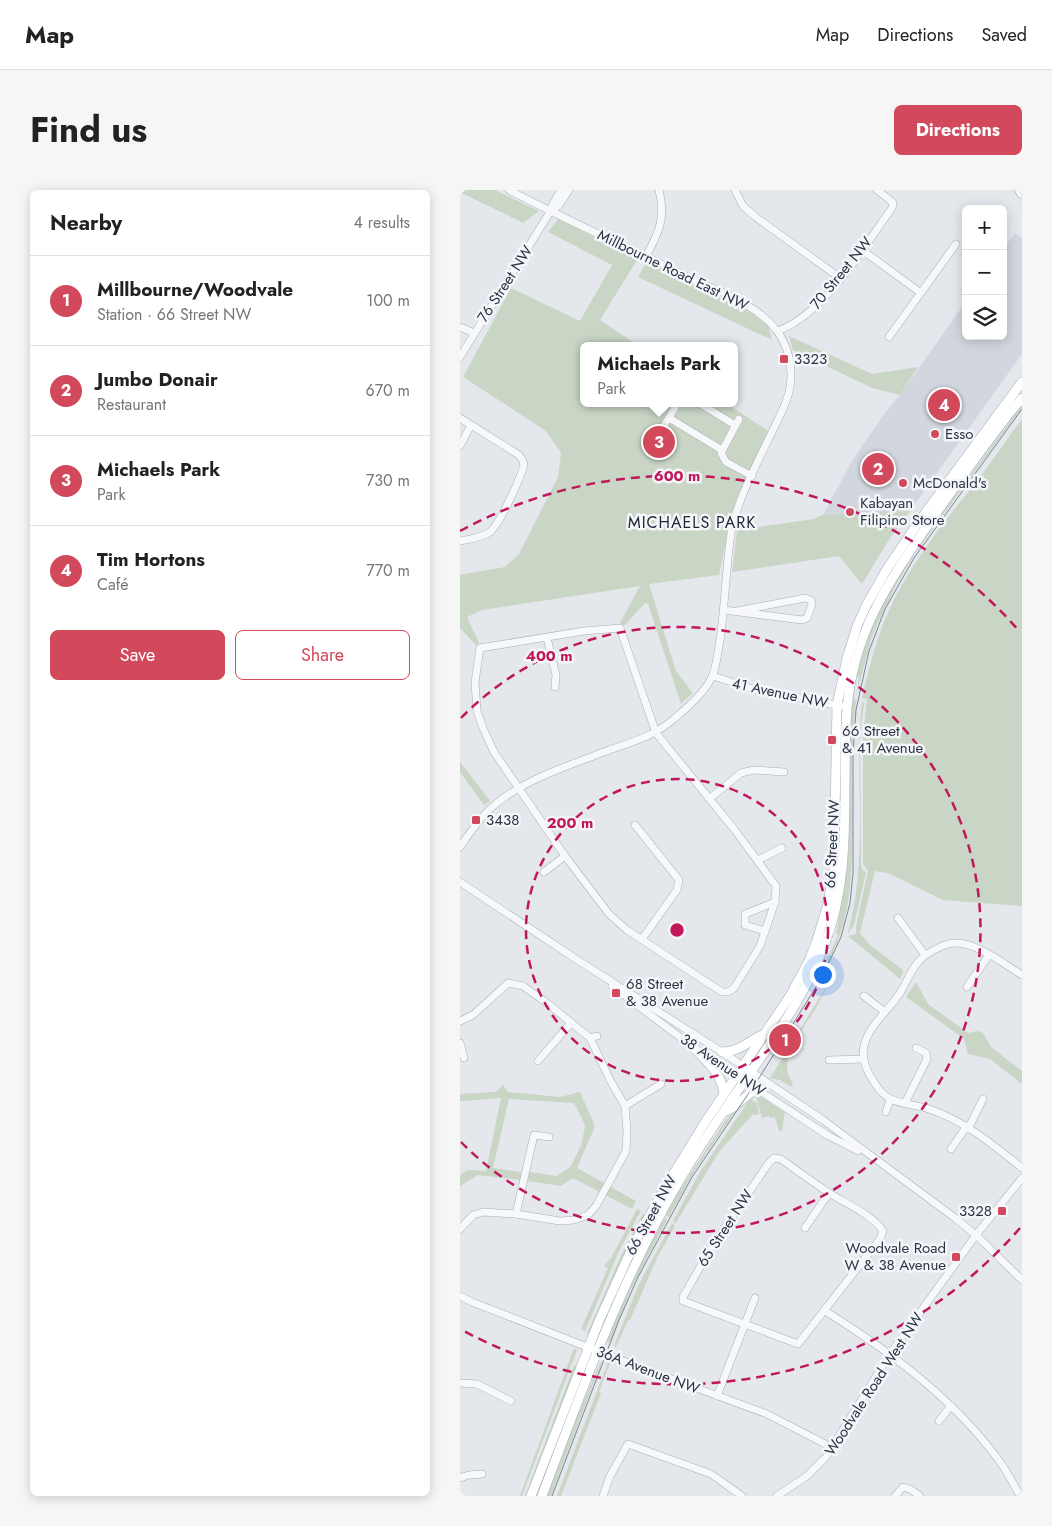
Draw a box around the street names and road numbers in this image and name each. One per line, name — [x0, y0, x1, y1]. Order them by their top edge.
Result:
street label: Millbourne Road East NW — [594, 224, 752, 316]
street label: 70 Street NW — [805, 232, 877, 314]
street label: 76 Street NW — [472, 241, 538, 327]
street label: 41 Avenue NW — [730, 672, 830, 714]
street label: 66 Street NW — [819, 799, 845, 889]
street label: 38 Avenue NW — [676, 1028, 770, 1102]
street label: 66 Street NW — [620, 1171, 682, 1259]
street label: 65 Street NW — [692, 1185, 758, 1271]
street label: Woodvale Road West NW — [819, 1308, 929, 1460]
street label: 36A Avenue NW — [593, 1340, 703, 1400]

